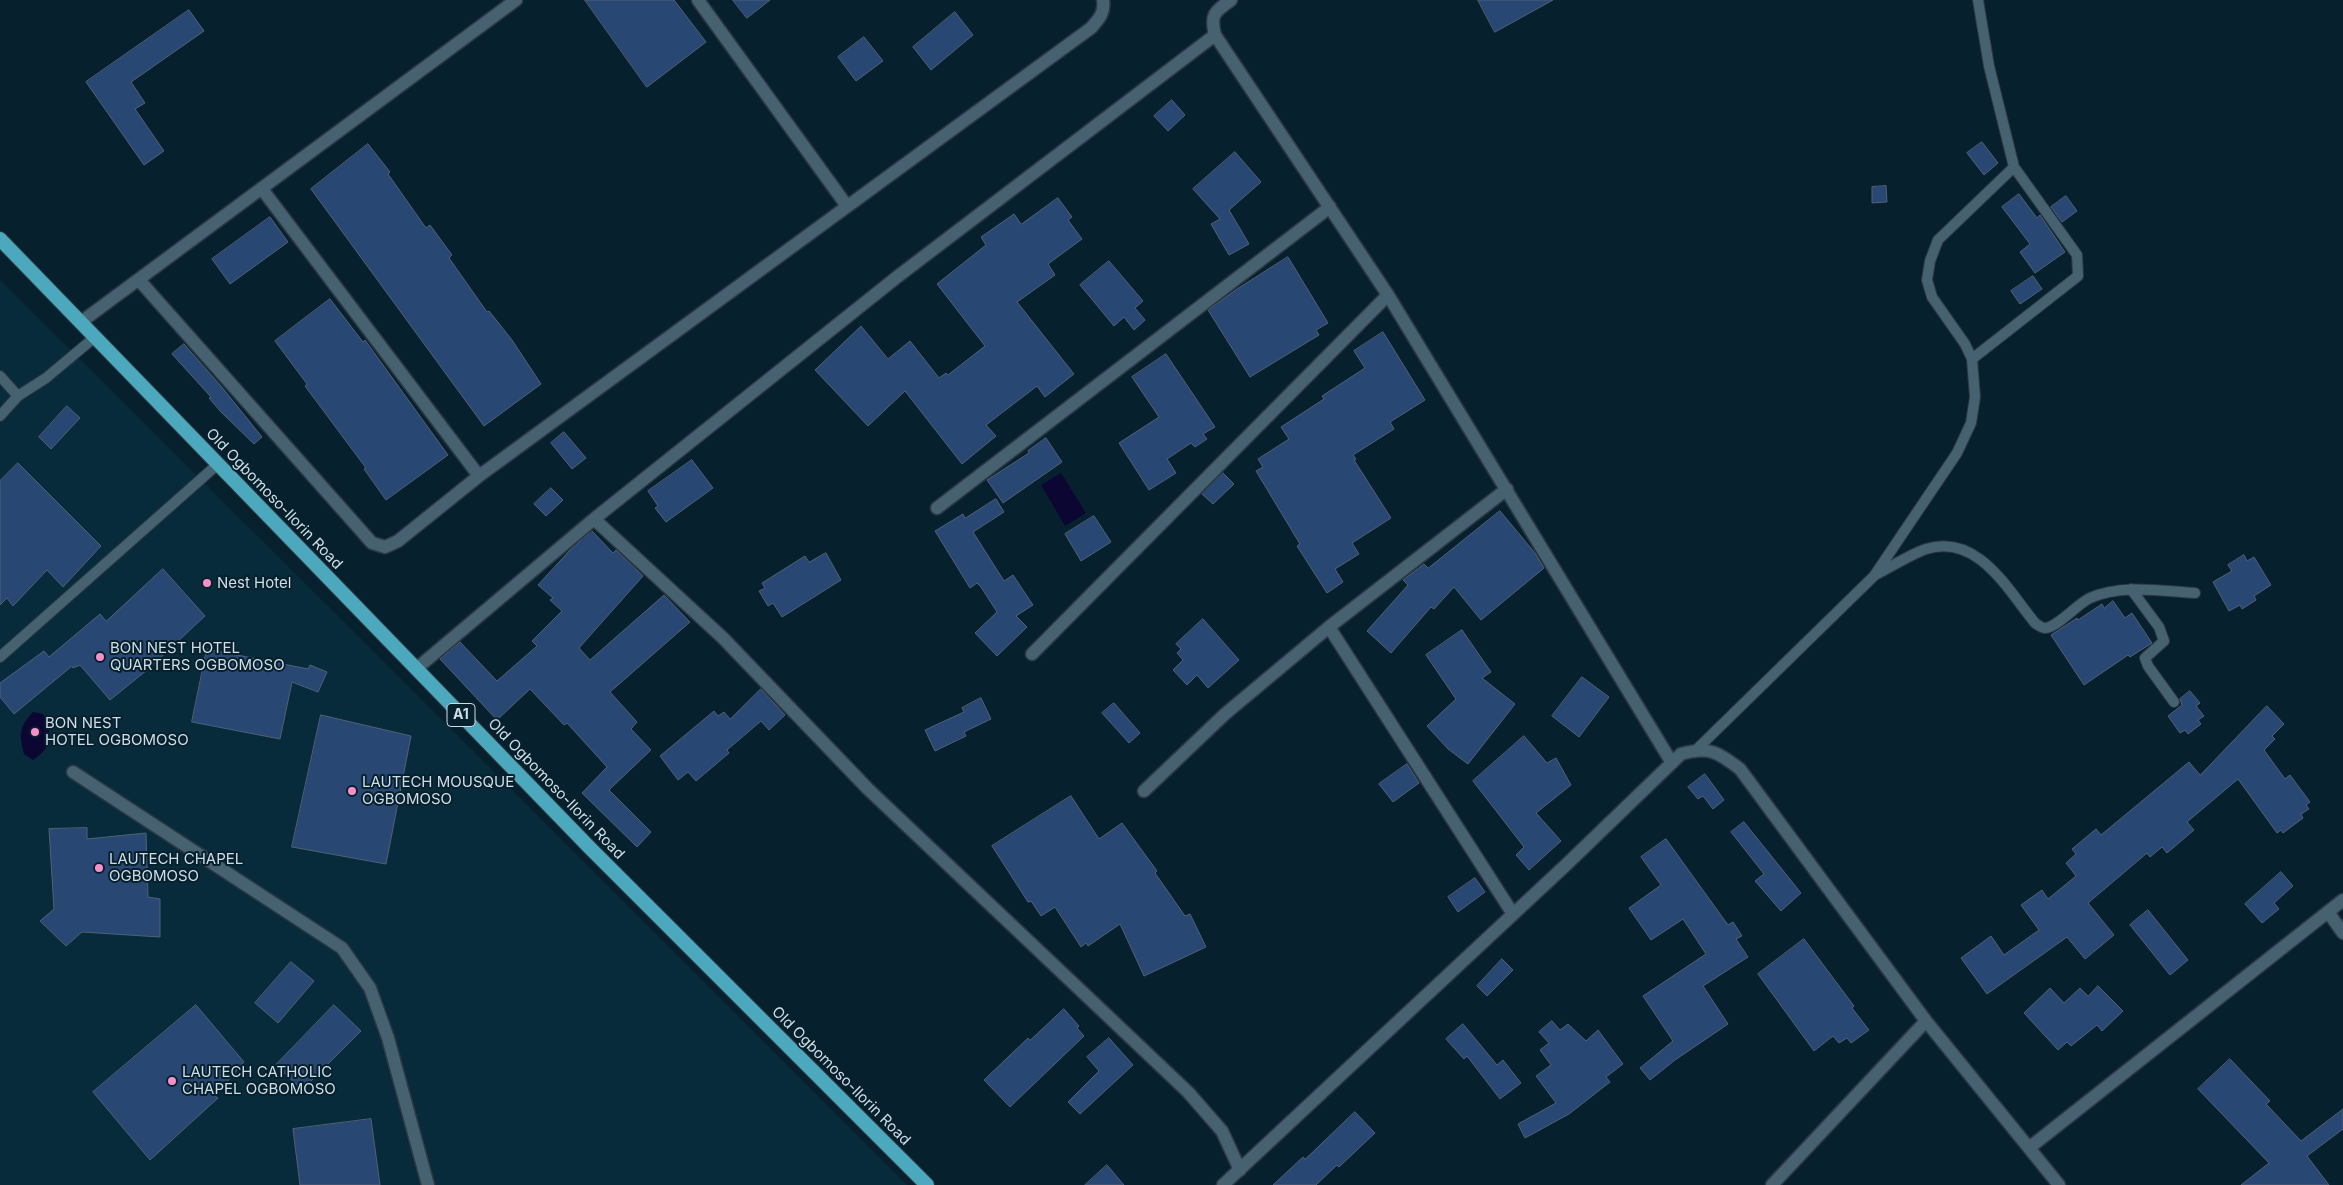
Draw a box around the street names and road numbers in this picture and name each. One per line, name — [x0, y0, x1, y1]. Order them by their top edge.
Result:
street label: Old Ogbomoso-Ilorin Road — [202, 425, 346, 573]
road number: A1 — [447, 704, 475, 726]
street label: Old Ogbomoso-Ilorin Road — [484, 715, 628, 863]
street label: Old Ogbomoso-Ilorin Road — [768, 1003, 914, 1149]

